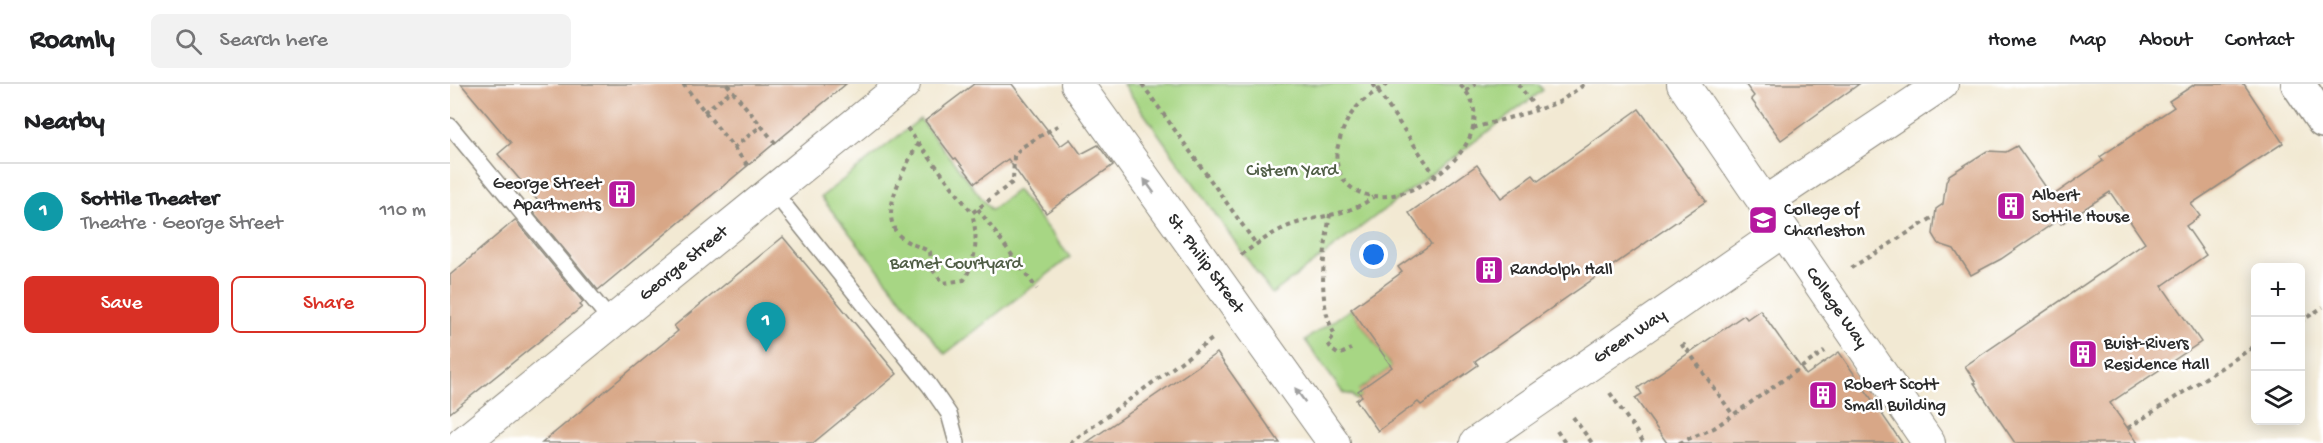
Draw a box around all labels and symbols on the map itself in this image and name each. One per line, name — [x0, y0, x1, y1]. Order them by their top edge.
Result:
park label: Cistern Yard — [1246, 161, 1339, 182]
place label: George Street Apartments — [493, 174, 603, 216]
building icon: George Street Apartments — [606, 178, 638, 210]
one-way arrow — [1144, 178, 1156, 193]
place label: Albert Sottile House — [2032, 186, 2130, 228]
building icon: Albert Sottile House — [1995, 190, 2027, 222]
place label: College of Charleston — [1784, 200, 1865, 242]
school or university icon: College of Charleston — [1747, 204, 1779, 236]
street label: St. Philip Street — [1162, 210, 1249, 319]
street label: George Street — [635, 221, 734, 306]
your location — [1359, 240, 1388, 269]
park label: Barnet Courtyard — [889, 254, 1023, 275]
building icon: Randolph Hall — [1473, 254, 1505, 286]
place label: Randolph Hall — [1510, 260, 1613, 281]
street label: College Way — [1800, 263, 1872, 353]
pin: 1 — [746, 302, 786, 352]
street label: Green Way — [1590, 305, 1671, 369]
place label: Buist-Rivers Residence Hall — [2103, 334, 2210, 376]
building icon: Buist-Rivers Residence Hall — [2067, 338, 2099, 370]
place label: Robert Scott Small Building — [1844, 375, 1946, 417]
building icon: Robert Scott Small Building — [1807, 379, 1839, 411]
one-way arrow — [1294, 388, 1306, 403]

